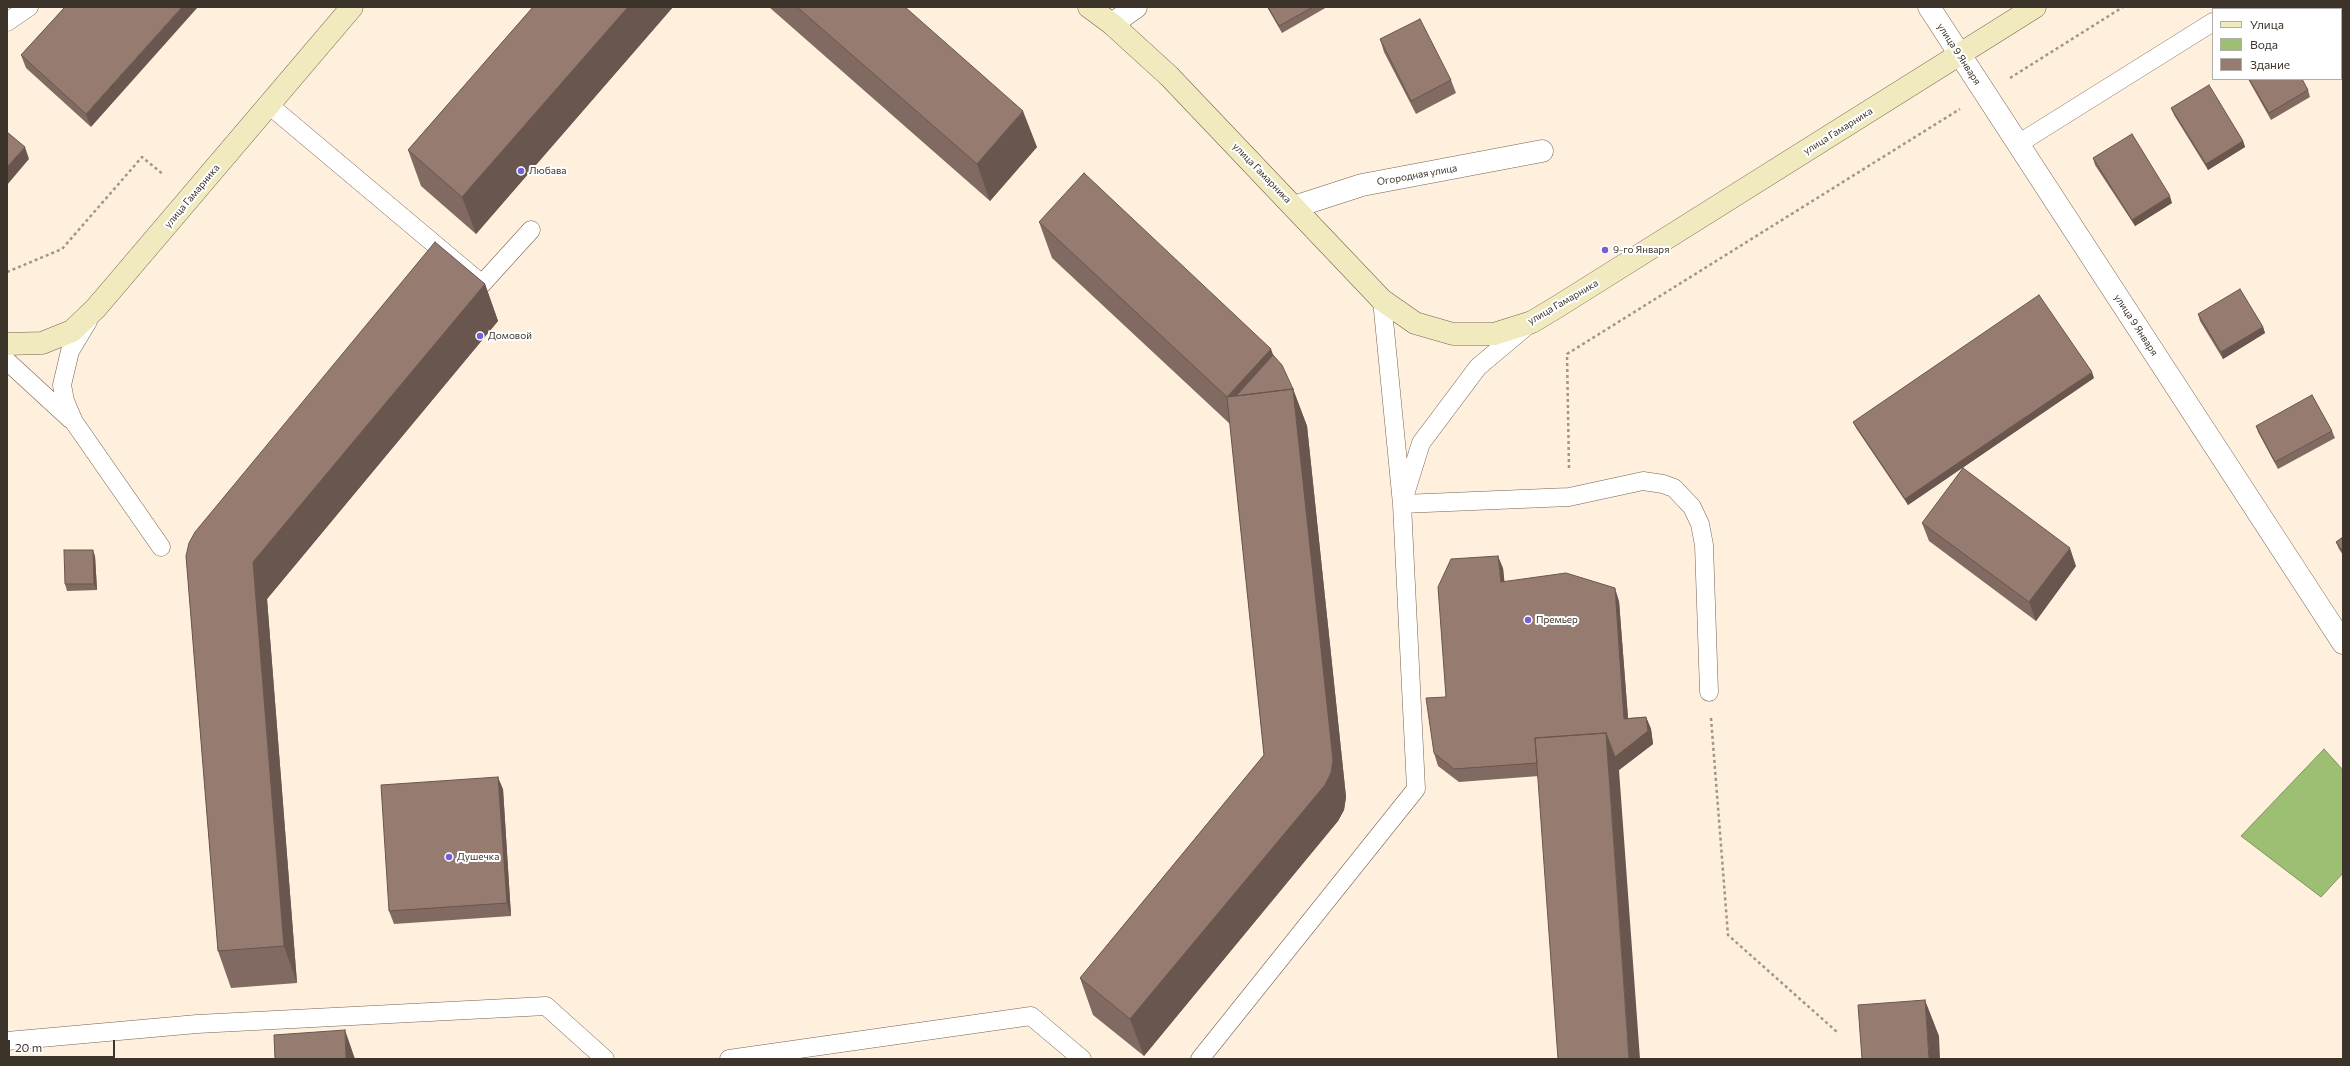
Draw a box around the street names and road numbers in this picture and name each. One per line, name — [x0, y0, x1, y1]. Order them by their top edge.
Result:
street label: улица 9 Января — [1935, 21, 1983, 87]
street label: улица Гамарника — [1801, 105, 1875, 157]
street label: улица Гамарника — [1230, 140, 1294, 206]
street label: улица Гамарника — [162, 162, 222, 230]
street label: Огородная улица — [1376, 162, 1458, 188]
street label: улица Гамарника — [1526, 277, 1600, 327]
street label: улица 9 Января — [2112, 292, 2160, 358]

